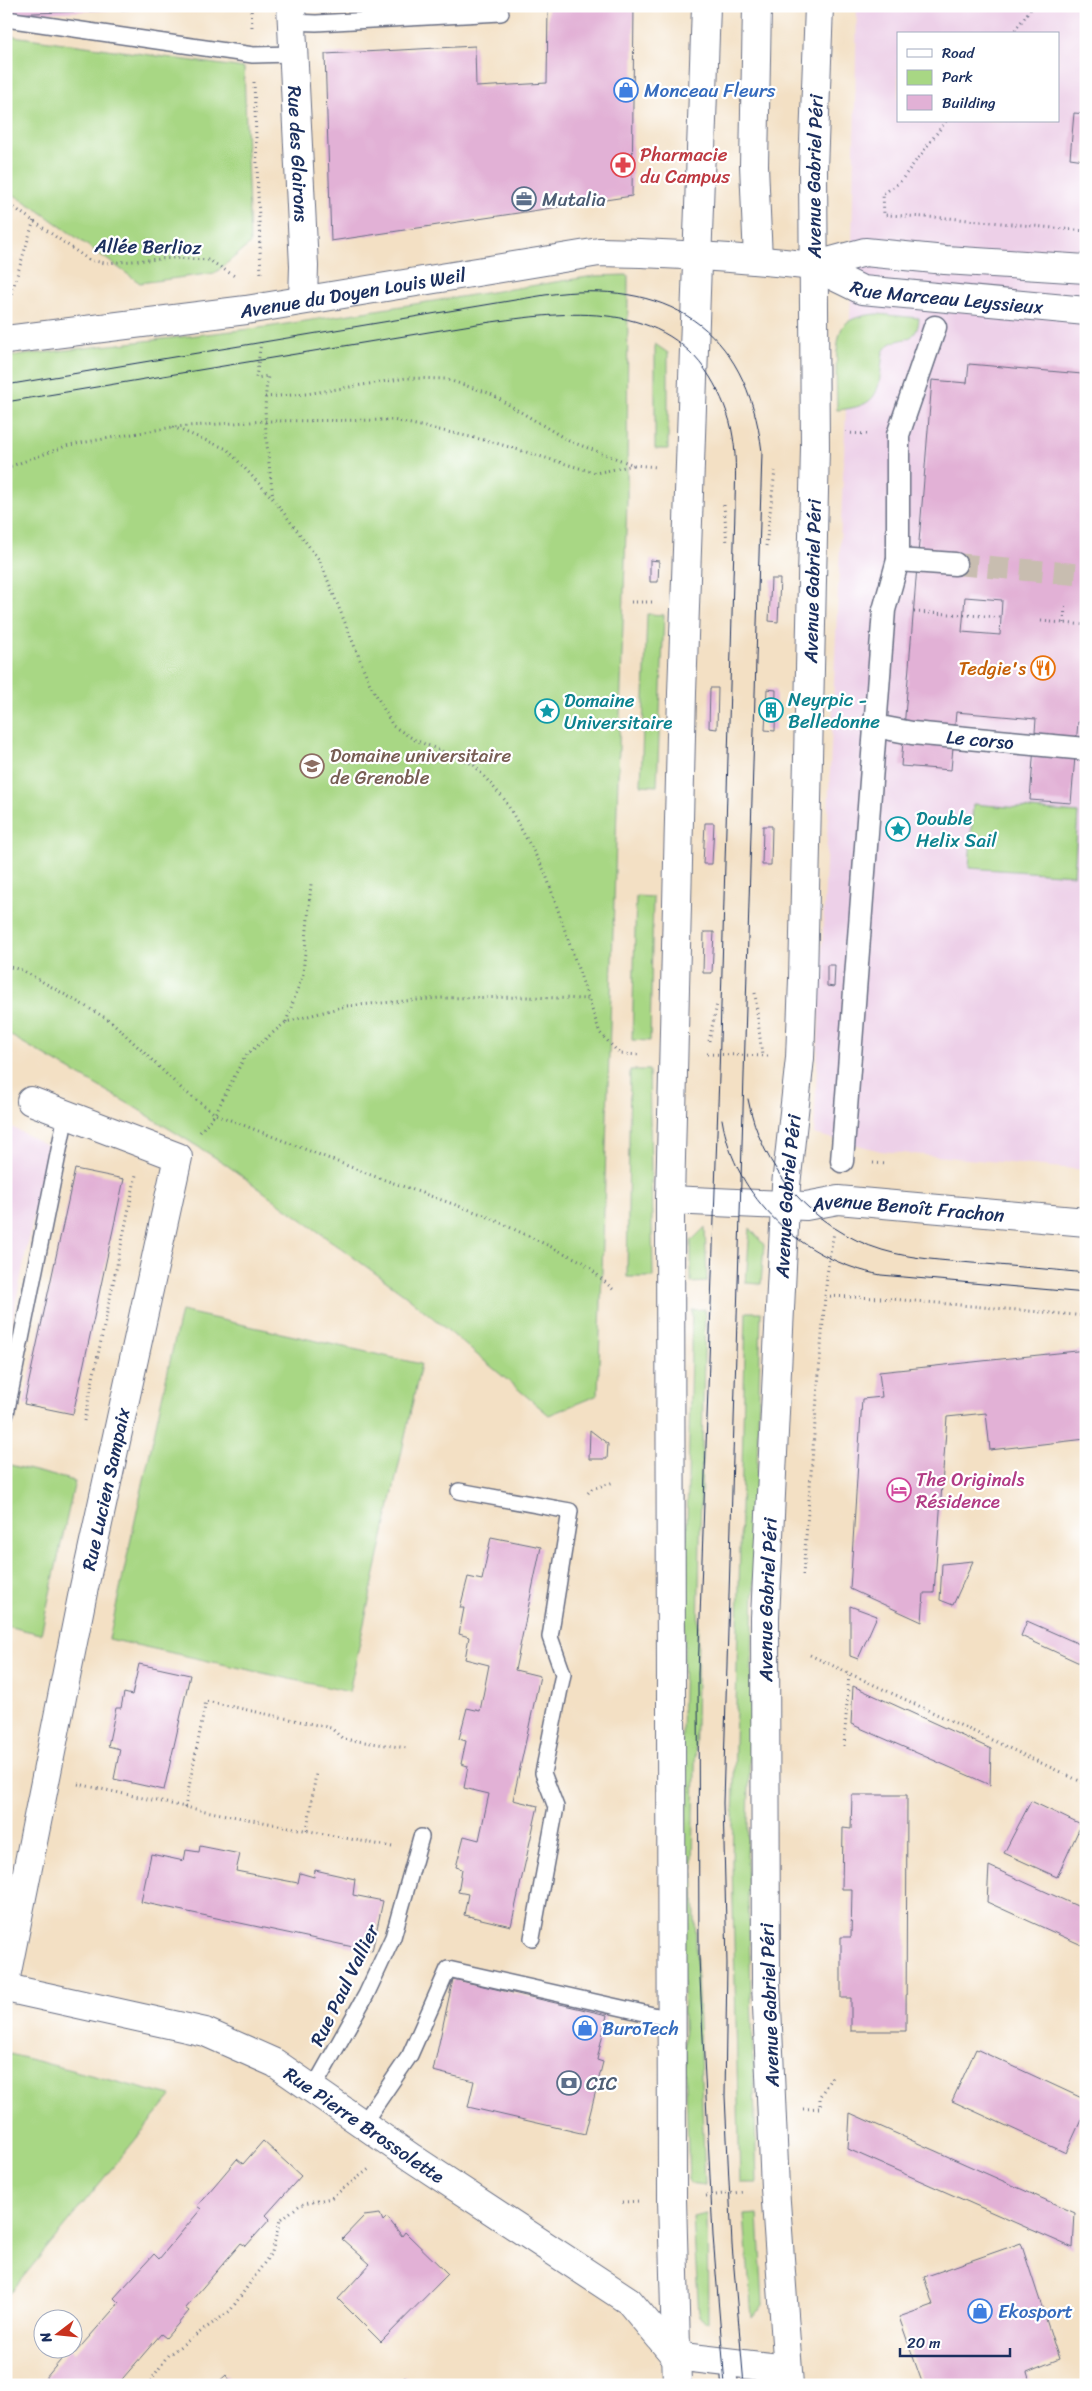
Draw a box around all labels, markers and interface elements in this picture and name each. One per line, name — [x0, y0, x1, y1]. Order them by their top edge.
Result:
legend — [897, 32, 1060, 122]
text: Road — [942, 40, 975, 66]
text: Park — [942, 64, 973, 90]
place label: Monceau Fleurs — [644, 74, 776, 107]
shop icon: Monceau Fleurs — [613, 77, 639, 103]
street label: Rue des Glairons — [278, 85, 318, 223]
text: Building — [942, 90, 996, 116]
street label: Avenue Gabriel Péri — [797, 93, 833, 259]
place label: Pharmacie du Campus — [640, 138, 730, 193]
pharmacy icon: Pharmacie du Campus — [610, 152, 636, 178]
place label: Mutalia — [542, 183, 606, 216]
office icon: Mutalia — [511, 186, 537, 212]
street label: Allée Berlioz — [93, 229, 203, 264]
street label: Avenue du Doyen Louis Weil — [236, 258, 469, 328]
street label: Rue Marceau Leyssieux — [844, 271, 1045, 324]
street label: Avenue Gabriel Péri — [794, 498, 831, 665]
place label: Tedgie's — [958, 652, 1026, 685]
restaurant icon: Tedgie's — [1030, 655, 1056, 681]
place label: Neyrpic - Belledonne — [788, 683, 880, 738]
place label: Domaine Universitaire — [564, 684, 672, 739]
building icon: Neyrpic - Belledonne — [758, 697, 784, 723]
place icon: Domaine Universitaire — [534, 698, 560, 724]
street label: Le corso — [945, 720, 1015, 759]
place label: Domaine universitaire de Grenoble — [330, 739, 511, 794]
school or university icon: Domaine universitaire de Grenoble — [299, 753, 325, 779]
place label: Double Helix Sail — [916, 802, 997, 857]
place icon: Double Helix Sail — [885, 816, 911, 842]
street label: Avenue Gabriel Péri — [765, 1112, 811, 1280]
street label: Avenue Benoît Frachon — [808, 1183, 1006, 1232]
street label: Rue Lucien Sampaix — [72, 1404, 140, 1574]
place label: The Originals Résidence — [916, 1463, 1025, 1518]
hotel icon: The Originals Résidence — [886, 1477, 912, 1503]
street label: Avenue Gabriel Péri — [749, 1516, 787, 1683]
street label: Rue Paul Vallier — [301, 1918, 389, 2052]
street label: Avenue Gabriel Péri — [750, 1922, 789, 2089]
place label: BuroTech — [602, 2012, 679, 2045]
shop icon: BuroTech — [572, 2015, 598, 2041]
street label: Rue Pierre Brossolette — [277, 2058, 451, 2192]
place label: CIC — [586, 2067, 617, 2100]
bank icon: CIC — [556, 2070, 582, 2096]
place label: Ekosport — [998, 2295, 1073, 2328]
shop icon: Ekosport — [967, 2298, 993, 2324]
north arrow — [32, 2308, 82, 2358]
scale bar — [900, 2326, 1010, 2358]
text: N — [33, 2329, 60, 2347]
text: 20 m — [907, 2330, 941, 2356]

